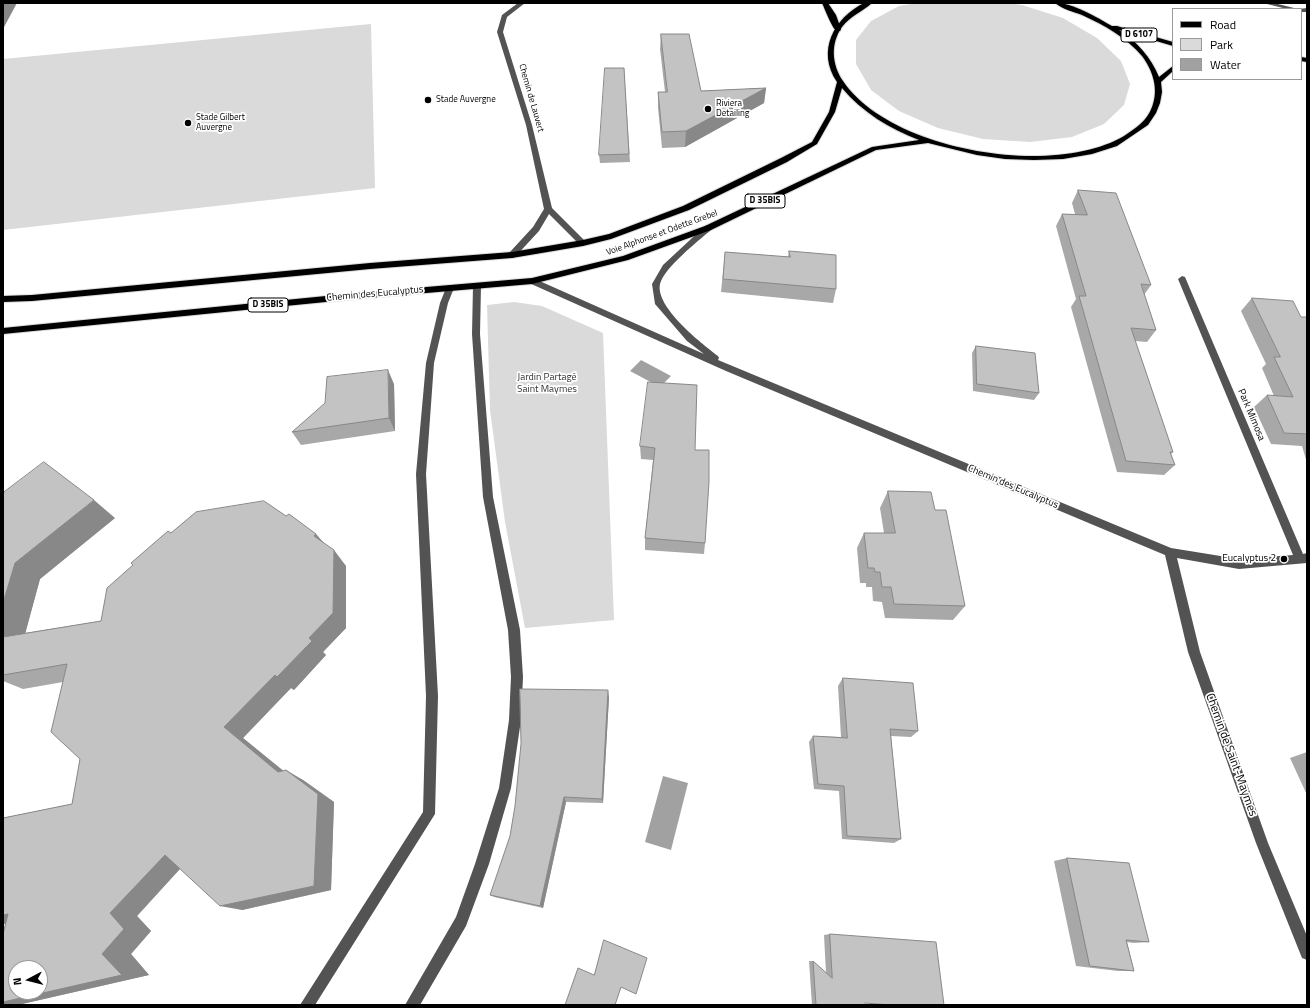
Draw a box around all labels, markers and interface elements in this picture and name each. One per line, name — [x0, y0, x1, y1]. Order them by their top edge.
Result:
legend — [1172, 8, 1302, 80]
text: Road — [1210, 15, 1236, 34]
road number: D 6107 — [1121, 28, 1157, 42]
text: Park — [1210, 35, 1233, 54]
text: Water — [1210, 55, 1241, 74]
street label: Chemin de Lauvert — [516, 63, 546, 133]
marker: Stade Auvergne — [423, 95, 433, 105]
place label: Stade Auvergne — [436, 95, 496, 105]
place label: Riviera Detailing — [716, 99, 749, 120]
marker: Riviera Detailing — [703, 104, 713, 114]
place label: Stade Gilbert Auvergne — [196, 113, 245, 134]
marker: Stade Gilbert Auvergne — [183, 118, 193, 128]
road number: D 35BIS — [745, 194, 785, 208]
street label: Voie Alphonse et Odette Grebel — [605, 208, 719, 258]
street label: Chemin des Eucalyptus — [326, 284, 424, 304]
road number: D 35BIS — [248, 298, 288, 312]
park label: Jardin Partagé Saint Maymes — [517, 372, 577, 396]
street label: Park Mimosa — [1235, 387, 1267, 443]
street label: Chemin des Eucalyptus — [966, 462, 1060, 512]
place label: Eucalyptus 2 — [1222, 553, 1276, 565]
marker: Eucalyptus 2 — [1279, 554, 1289, 564]
street label: Chemin de Saint-Maymes — [1202, 691, 1260, 819]
north arrow — [8, 960, 48, 1000]
text: N — [9, 977, 25, 986]

